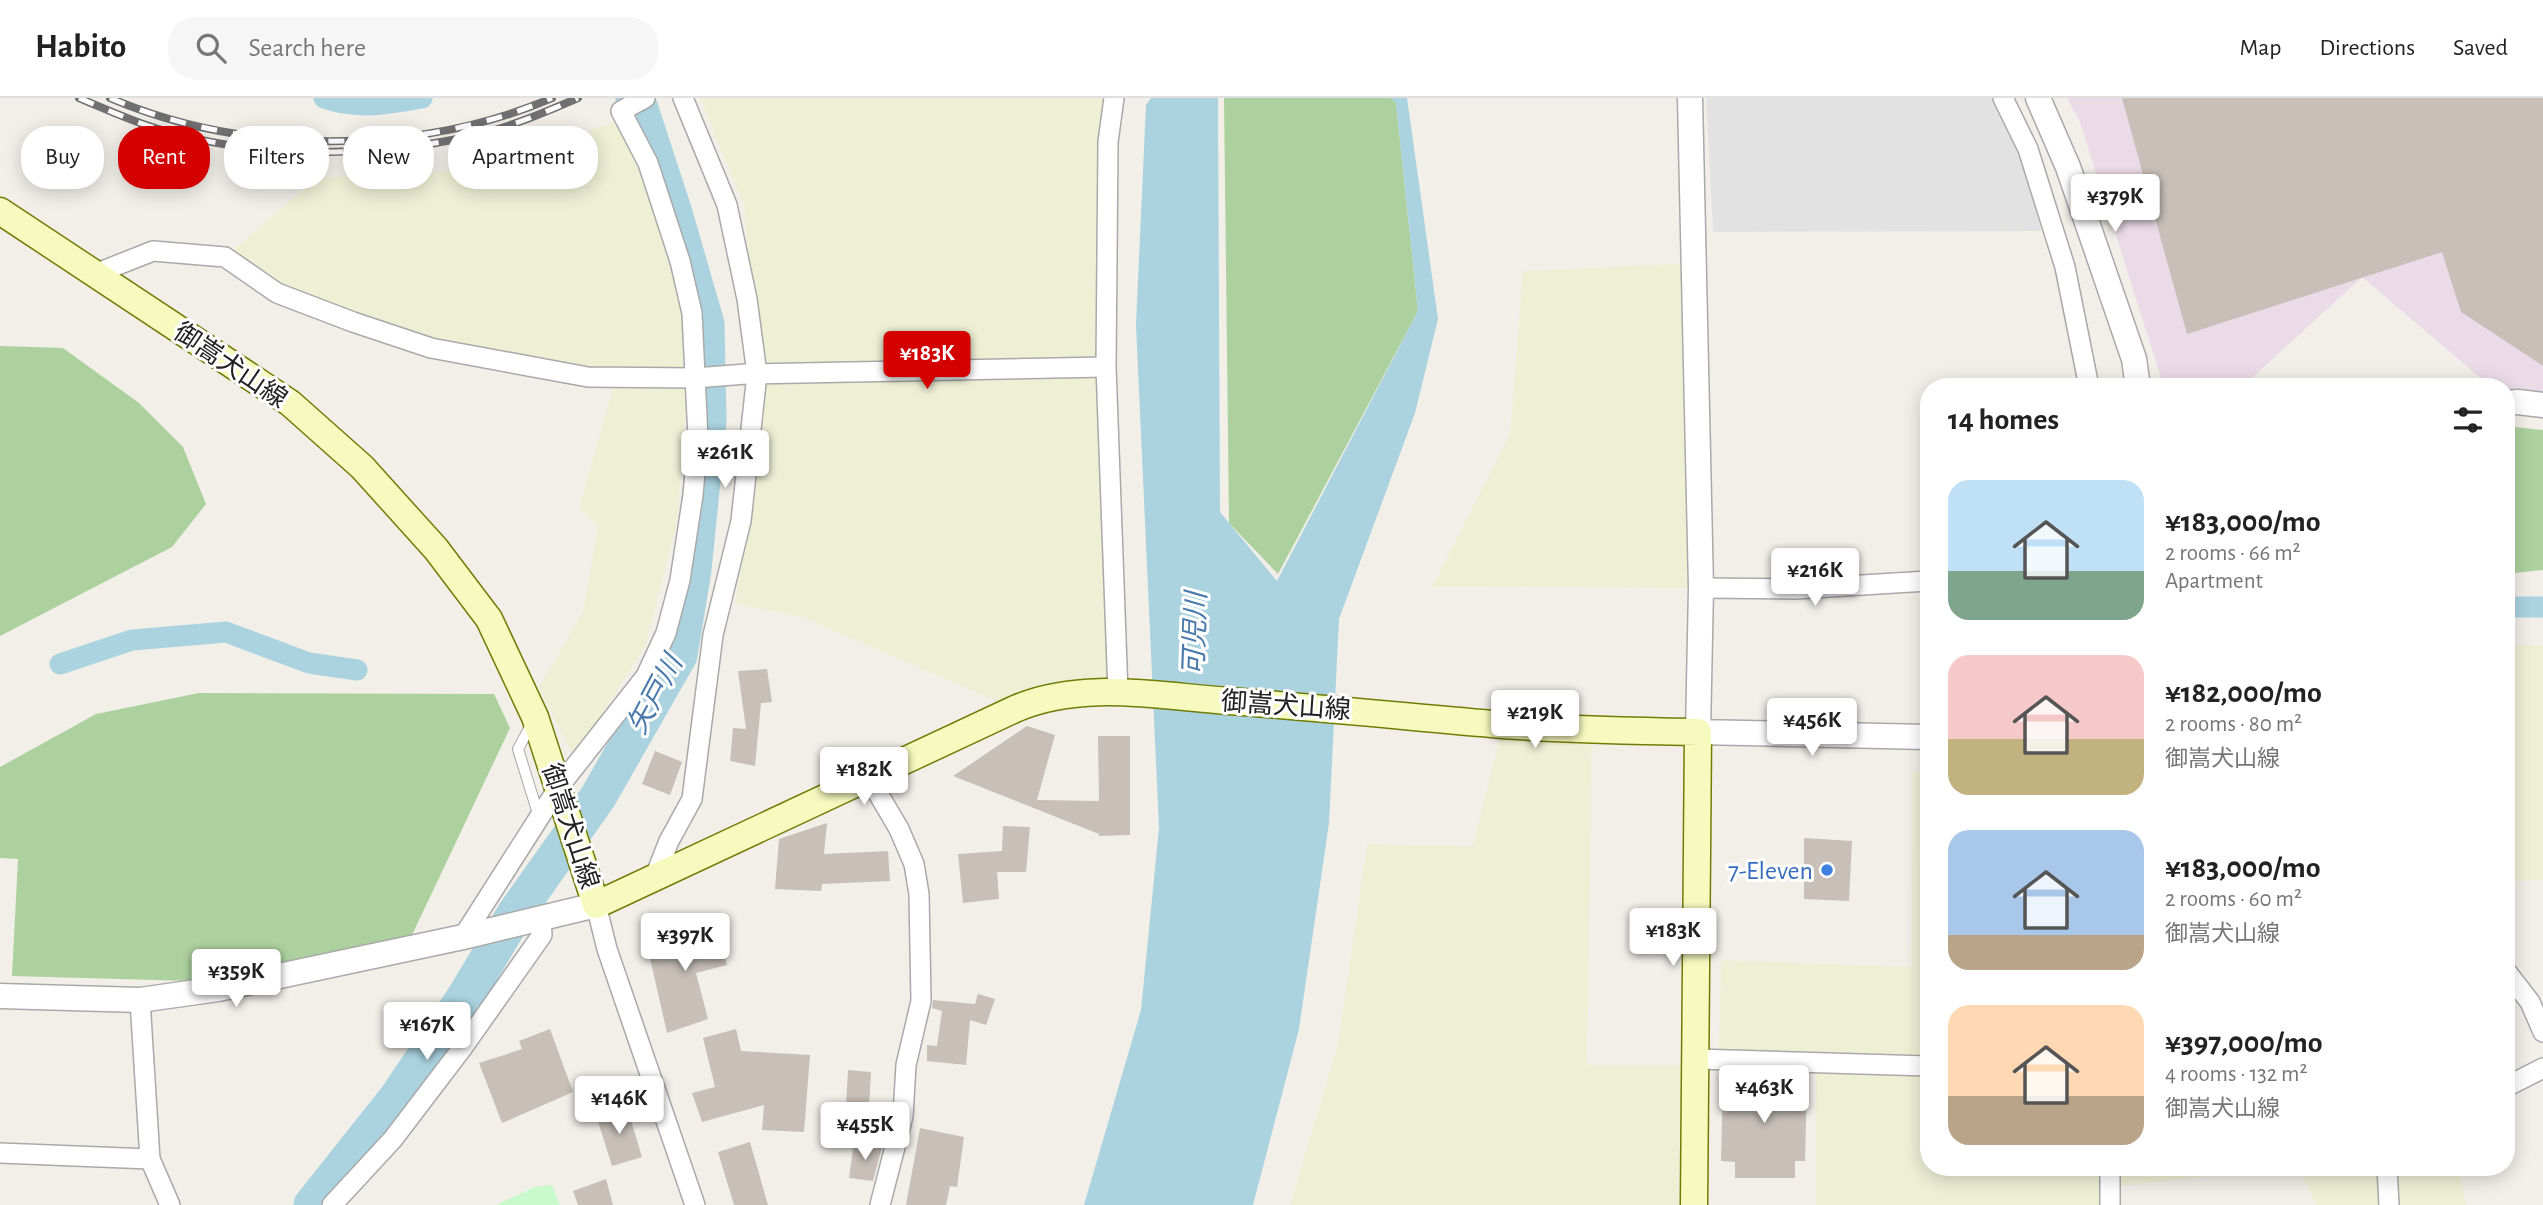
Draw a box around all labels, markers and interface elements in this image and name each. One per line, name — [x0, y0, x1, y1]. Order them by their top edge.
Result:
search box — [168, 17, 658, 80]
icon: search — [192, 29, 230, 67]
text: Habito — [35, 31, 126, 64]
text: Search here — [248, 35, 366, 61]
text: Map — [2239, 36, 2281, 60]
text: Directions — [2319, 36, 2415, 60]
text: Saved — [2453, 36, 2508, 60]
chip: Buy — [21, 126, 104, 189]
chip: Rent — [118, 126, 210, 189]
chip: Filters — [224, 126, 329, 189]
chip: New — [343, 126, 434, 189]
chip: Apartment — [448, 126, 598, 189]
pin: ¥379K — [2066, 174, 2164, 234]
text: ¥379K — [2087, 185, 2143, 208]
street label: 御嵩犬山線 — [169, 318, 292, 413]
pin: ¥183K — [878, 331, 976, 391]
text: ¥183K — [899, 342, 955, 365]
icon: filters — [2449, 401, 2487, 439]
text: 14 homes — [1948, 405, 2059, 435]
pin: ¥261K — [676, 430, 774, 490]
text: ¥261K — [697, 441, 753, 464]
text: ¥183,000/mo — [2165, 507, 2321, 537]
icon: home — [2004, 508, 2088, 592]
text: 2 rooms · 66 m² — [2165, 542, 2301, 565]
pin: ¥216K — [1766, 548, 1864, 608]
text: ¥216K — [1787, 559, 1843, 582]
text: Apartment — [2165, 570, 2263, 593]
water label: 可児川 — [1180, 589, 1212, 677]
water label: 矢戸川 — [622, 648, 689, 739]
text: ¥182,000/mo — [2165, 678, 2322, 708]
icon: home — [2004, 683, 2088, 767]
street label: 御嵩犬山線 — [1220, 687, 1352, 724]
pin: ¥219K — [1486, 690, 1584, 750]
pin: ¥456K — [1763, 698, 1861, 758]
text: ¥219K — [1507, 701, 1563, 724]
text: ¥456K — [1783, 709, 1841, 732]
text: 2 rooms · 80 m² — [2165, 713, 2302, 736]
pin: ¥182K — [815, 748, 913, 807]
text: 御嵩犬山線 — [2165, 748, 2280, 771]
text: ¥182K — [836, 758, 892, 781]
street label: 御嵩犬山線 — [538, 760, 603, 892]
text: ¥183,000/mo — [2165, 853, 2321, 883]
place label: 7-Eleven — [1728, 858, 1813, 884]
icon: home — [2004, 858, 2088, 942]
marker: 7-Eleven — [1819, 862, 1835, 878]
text: 2 rooms · 60 m² — [2165, 888, 2302, 911]
pin: ¥183K — [1624, 908, 1722, 968]
pin: ¥397K — [636, 914, 734, 973]
text: ¥183K — [1645, 919, 1701, 942]
text: 御嵩犬山線 — [2165, 923, 2280, 946]
text: ¥397K — [657, 924, 713, 947]
pin: ¥359K — [187, 950, 285, 1009]
text: ¥359K — [208, 960, 264, 983]
pin: ¥167K — [378, 1002, 476, 1062]
text: ¥167K — [400, 1013, 454, 1036]
text: ¥397,000/mo — [2165, 1028, 2322, 1058]
icon: home — [2004, 1033, 2088, 1117]
text: 4 rooms · 132 m² — [2165, 1063, 2307, 1086]
pin: ¥463K — [1715, 1066, 1813, 1125]
pin: ¥146K — [570, 1076, 668, 1136]
text: ¥463K — [1735, 1076, 1793, 1099]
text: ¥146K — [591, 1087, 647, 1110]
text: 御嵩犬山線 — [2165, 1098, 2280, 1121]
pin: ¥455K — [816, 1102, 914, 1162]
text: ¥455K — [837, 1113, 893, 1136]

